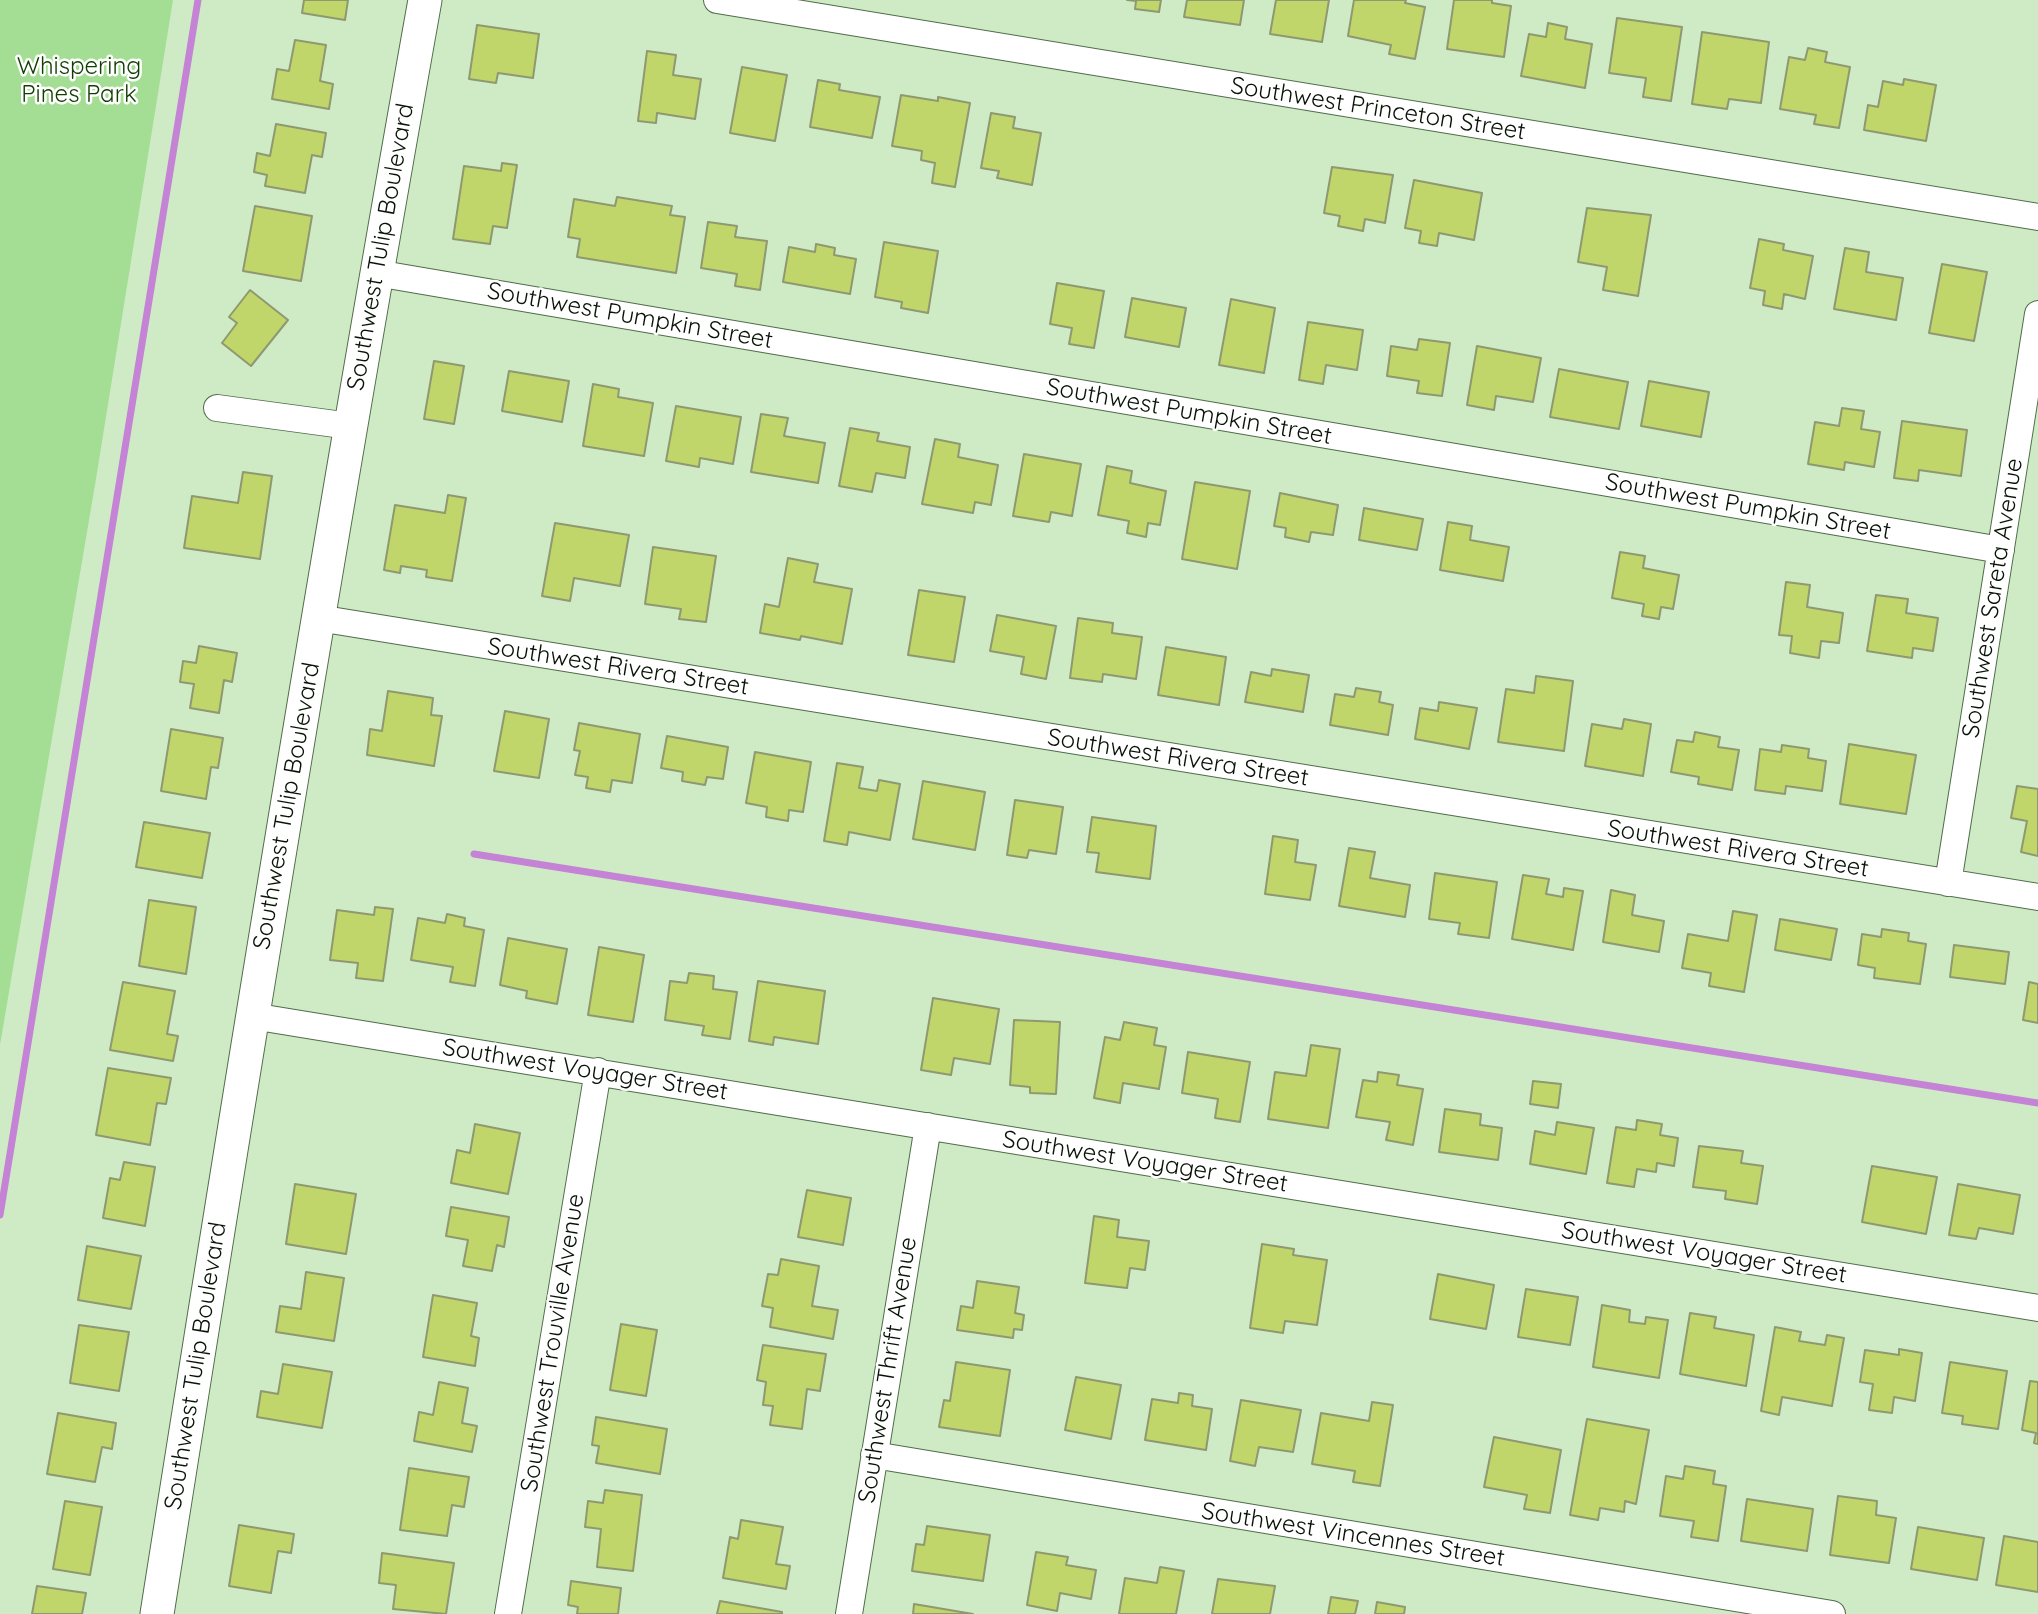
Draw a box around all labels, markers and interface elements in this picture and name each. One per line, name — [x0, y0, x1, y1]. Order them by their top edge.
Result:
park label: Whispering Pines Park — [17, 53, 141, 109]
street label: Southwest Princeton Street — [1229, 71, 1527, 147]
street label: Southwest Tulip Boulevard — [342, 101, 420, 393]
street label: Southwest Pumpkin Street — [485, 277, 775, 355]
street label: Southwest Pumpkin Street — [1044, 373, 1334, 451]
street label: Southwest Sareta Avenue — [1957, 456, 2029, 740]
street label: Southwest Pumpkin Street — [1603, 468, 1893, 546]
street label: Southwest Rivera Street — [485, 632, 751, 702]
street label: Southwest Tulip Boulevard — [248, 660, 326, 952]
street label: Southwest Rivera Street — [1045, 723, 1311, 793]
street label: Southwest Rivera Street — [1605, 814, 1871, 884]
street label: Southwest Voyager Street — [440, 1033, 730, 1107]
street label: Southwest Voyager Street — [1000, 1125, 1290, 1199]
street label: Southwest Trouville Avenue — [515, 1192, 591, 1494]
street label: Southwest Voyager Street — [1559, 1216, 1849, 1290]
street label: Southwest Tulip Boulevard — [159, 1220, 233, 1512]
street label: Southwest Thrift Avenue — [853, 1235, 923, 1505]
street label: Southwest Vincennes Street — [1199, 1497, 1507, 1573]

